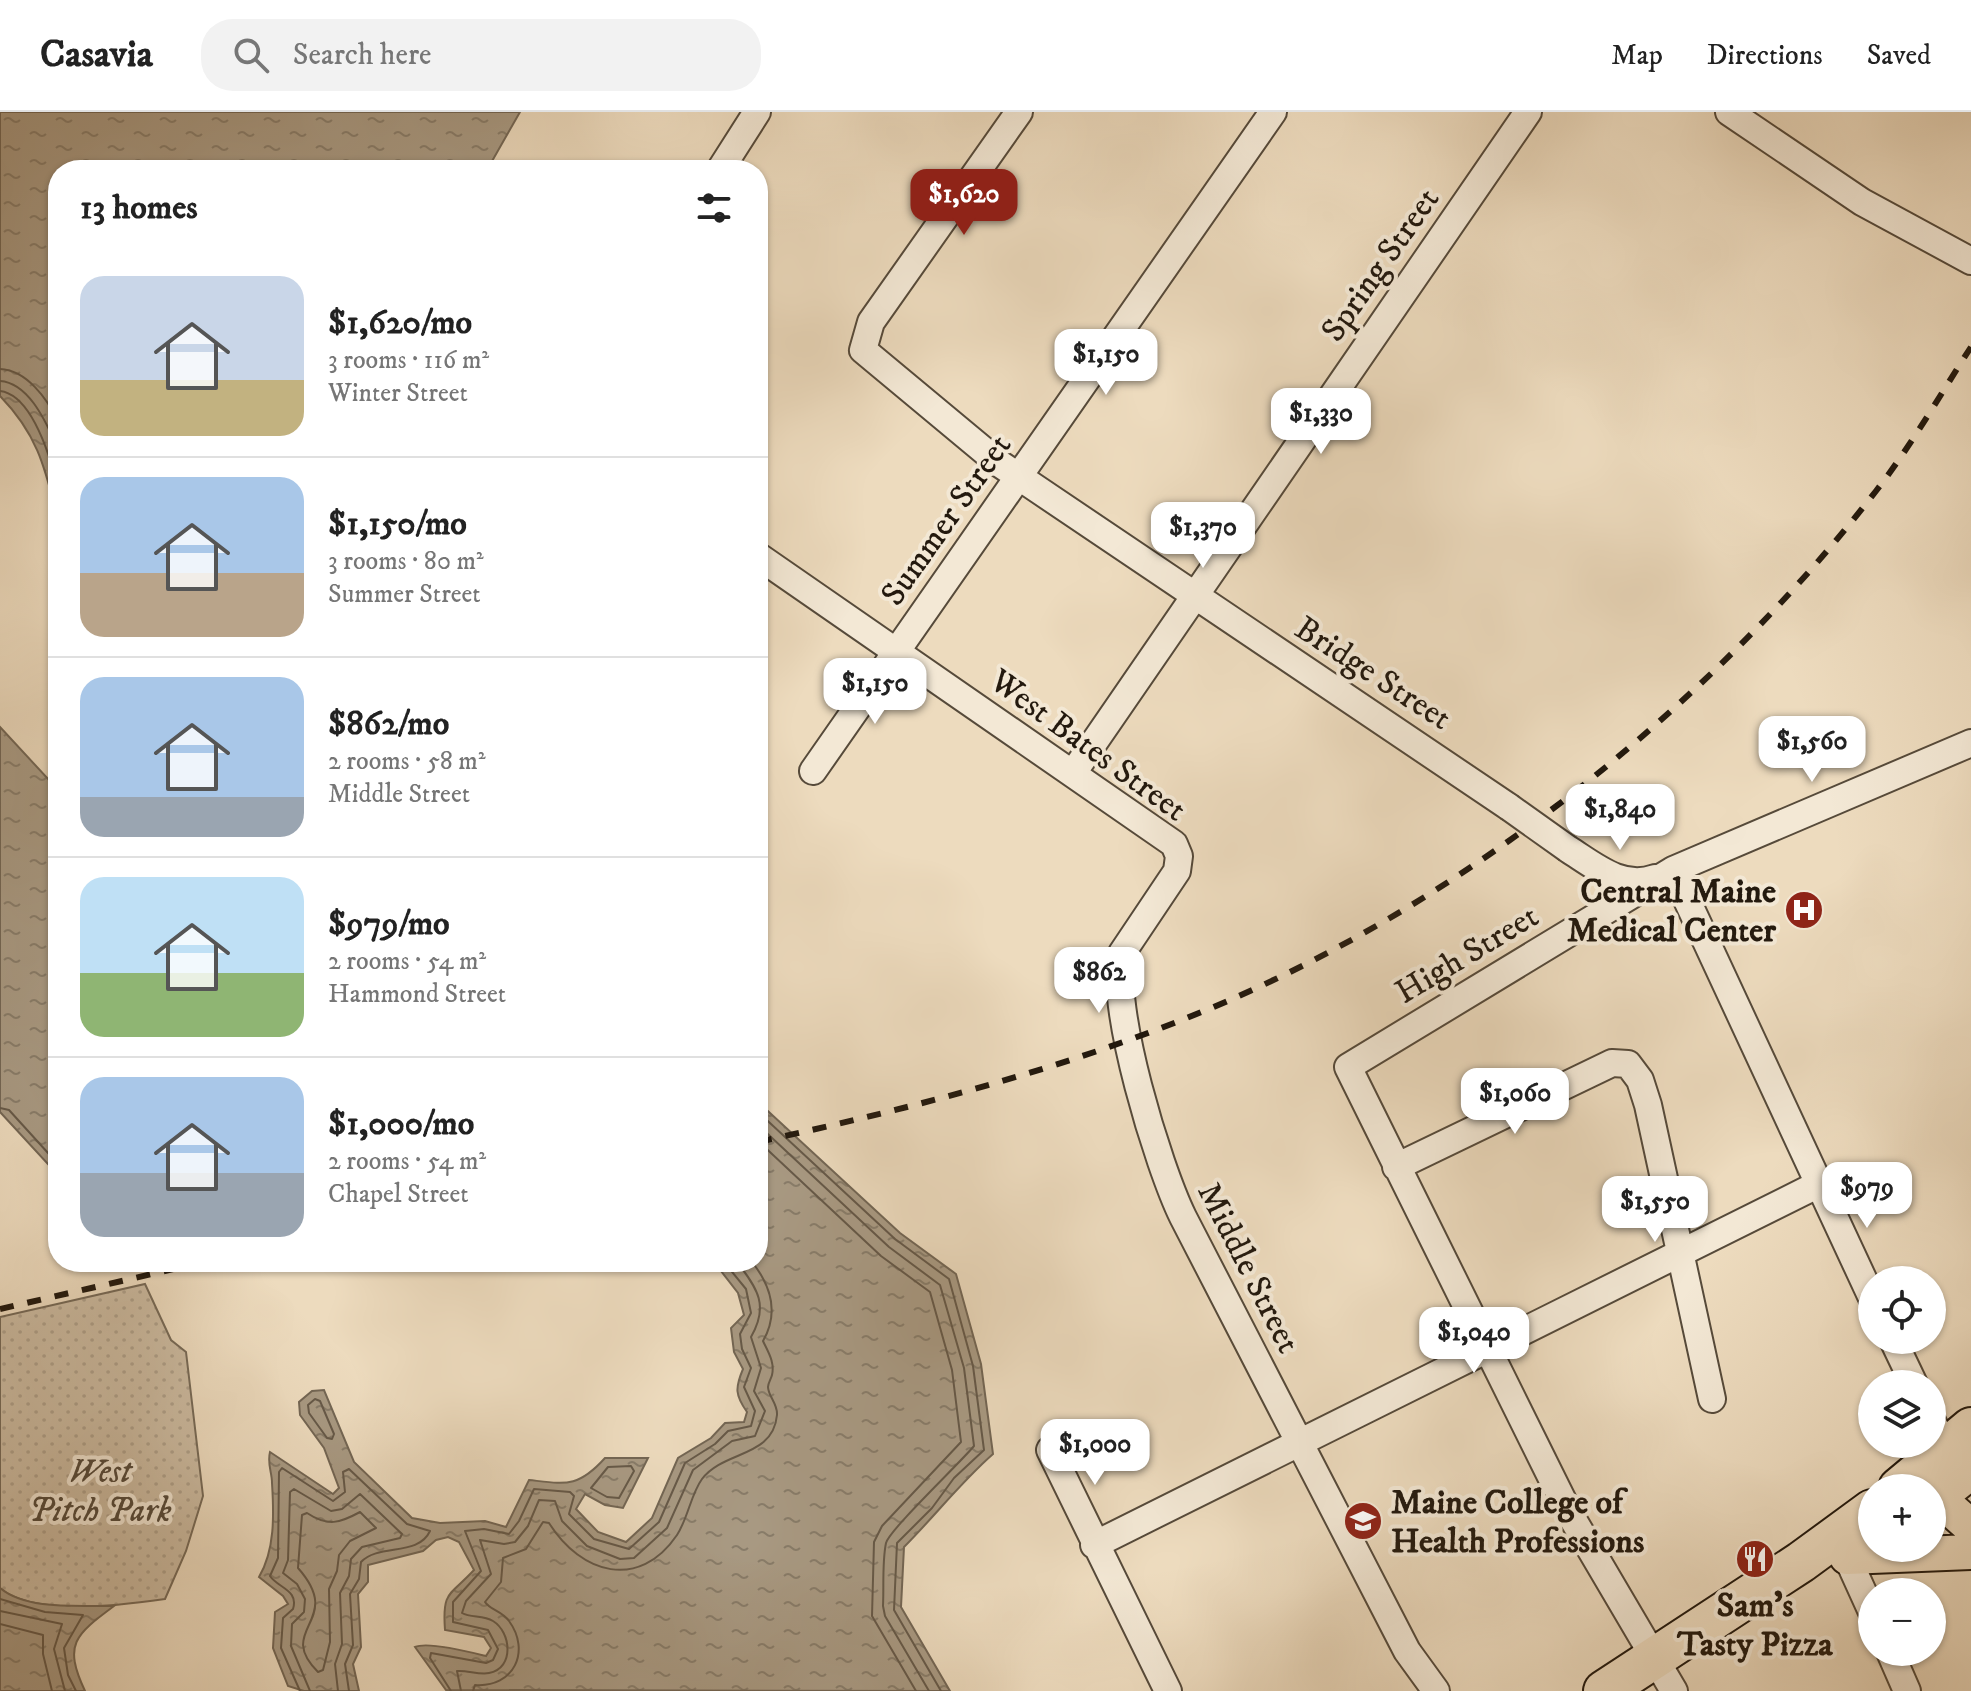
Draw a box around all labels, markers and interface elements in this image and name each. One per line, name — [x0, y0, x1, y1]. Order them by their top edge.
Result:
search box — [201, 19, 761, 91]
text: Casavia — [40, 31, 153, 79]
icon: search — [229, 33, 273, 77]
text: Search here — [293, 37, 431, 74]
text: Map — [1611, 38, 1663, 73]
text: Directions — [1707, 38, 1823, 73]
text: Saved — [1867, 38, 1931, 73]
pin: $1,620 — [899, 169, 1029, 237]
text: $1,620 — [928, 178, 1000, 211]
street label: Spring Street — [1312, 180, 1449, 350]
icon: filters — [692, 186, 736, 230]
text: 13 homes — [80, 187, 198, 229]
text: $1,620/mo — [328, 302, 472, 344]
icon: home — [144, 308, 240, 404]
pin: $1,150 — [1041, 329, 1171, 397]
text: $1,150 — [1072, 338, 1140, 371]
text: 3 rooms · 116 m² — [328, 344, 489, 377]
text: Winter Street — [328, 377, 468, 410]
pin: $1,330 — [1256, 388, 1386, 456]
text: $1,330 — [1289, 397, 1353, 430]
street label: Summer Street — [872, 426, 1021, 614]
pin: $1,370 — [1138, 502, 1268, 570]
text: $1,150/mo — [328, 503, 467, 545]
icon: home — [144, 509, 240, 605]
text: $1,370 — [1169, 511, 1237, 544]
text: 3 rooms · 80 m² — [328, 545, 484, 578]
text: Summer Street — [328, 578, 481, 611]
street label: Bridge Street — [1287, 608, 1459, 740]
pin: $1,150 — [810, 658, 940, 726]
street label: West Bates Street — [980, 660, 1195, 831]
text: $1,150 — [841, 667, 909, 700]
text: $862/mo — [328, 703, 449, 745]
icon: home — [144, 709, 240, 805]
pin: $1,560 — [1747, 716, 1877, 784]
text: $1,560 — [1777, 725, 1847, 758]
text: 2 rooms · 58 m² — [328, 745, 486, 778]
text: Middle Street — [328, 778, 470, 811]
pin: $1,840 — [1555, 784, 1685, 852]
text: $1,840 — [1584, 793, 1656, 826]
place label: Central Maine Medical Center — [1567, 871, 1776, 952]
hospital icon: Central Maine Medical Center — [1783, 889, 1825, 931]
street label: High Street — [1388, 896, 1546, 1014]
text: $979/mo — [328, 903, 450, 945]
icon: home — [144, 909, 240, 1005]
text: 2 rooms · 54 m² — [328, 945, 486, 978]
pin: $862 — [1052, 947, 1146, 1015]
text: $862 — [1072, 956, 1126, 989]
text: Hammond Street — [328, 978, 506, 1011]
pin: $1,060 — [1450, 1068, 1580, 1136]
text: $1,060 — [1479, 1077, 1551, 1110]
text: $1,000/mo — [328, 1103, 474, 1145]
icon: home — [144, 1109, 240, 1205]
text: 2 rooms · 54 m² — [328, 1145, 486, 1178]
pin: $979 — [1820, 1162, 1914, 1230]
text: $979 — [1840, 1171, 1894, 1204]
street label: Middle Street — [1187, 1176, 1309, 1360]
pin: $1,550 — [1590, 1176, 1720, 1244]
text: Chapel Street — [328, 1178, 469, 1211]
text: $1,550 — [1620, 1185, 1690, 1218]
map controls — [1858, 1266, 1946, 1666]
button: locate — [1858, 1266, 1946, 1354]
pin: $1,040 — [1409, 1307, 1539, 1375]
text: $1,040 — [1437, 1316, 1511, 1349]
button: layers — [1858, 1370, 1946, 1458]
pin: $1,000 — [1030, 1419, 1160, 1487]
text: $1,000 — [1059, 1428, 1131, 1461]
park label: West Pitch Park — [29, 1451, 172, 1532]
button: + — [1858, 1474, 1946, 1562]
place label: Maine College of Health Professions — [1391, 1482, 1644, 1563]
school or university icon: Maine College of Health Professions — [1342, 1500, 1384, 1542]
restaurant icon: Sam's Tasty Pizza — [1734, 1538, 1776, 1580]
button: − — [1858, 1578, 1946, 1666]
place label: Sam's Tasty Pizza — [1676, 1585, 1833, 1666]

